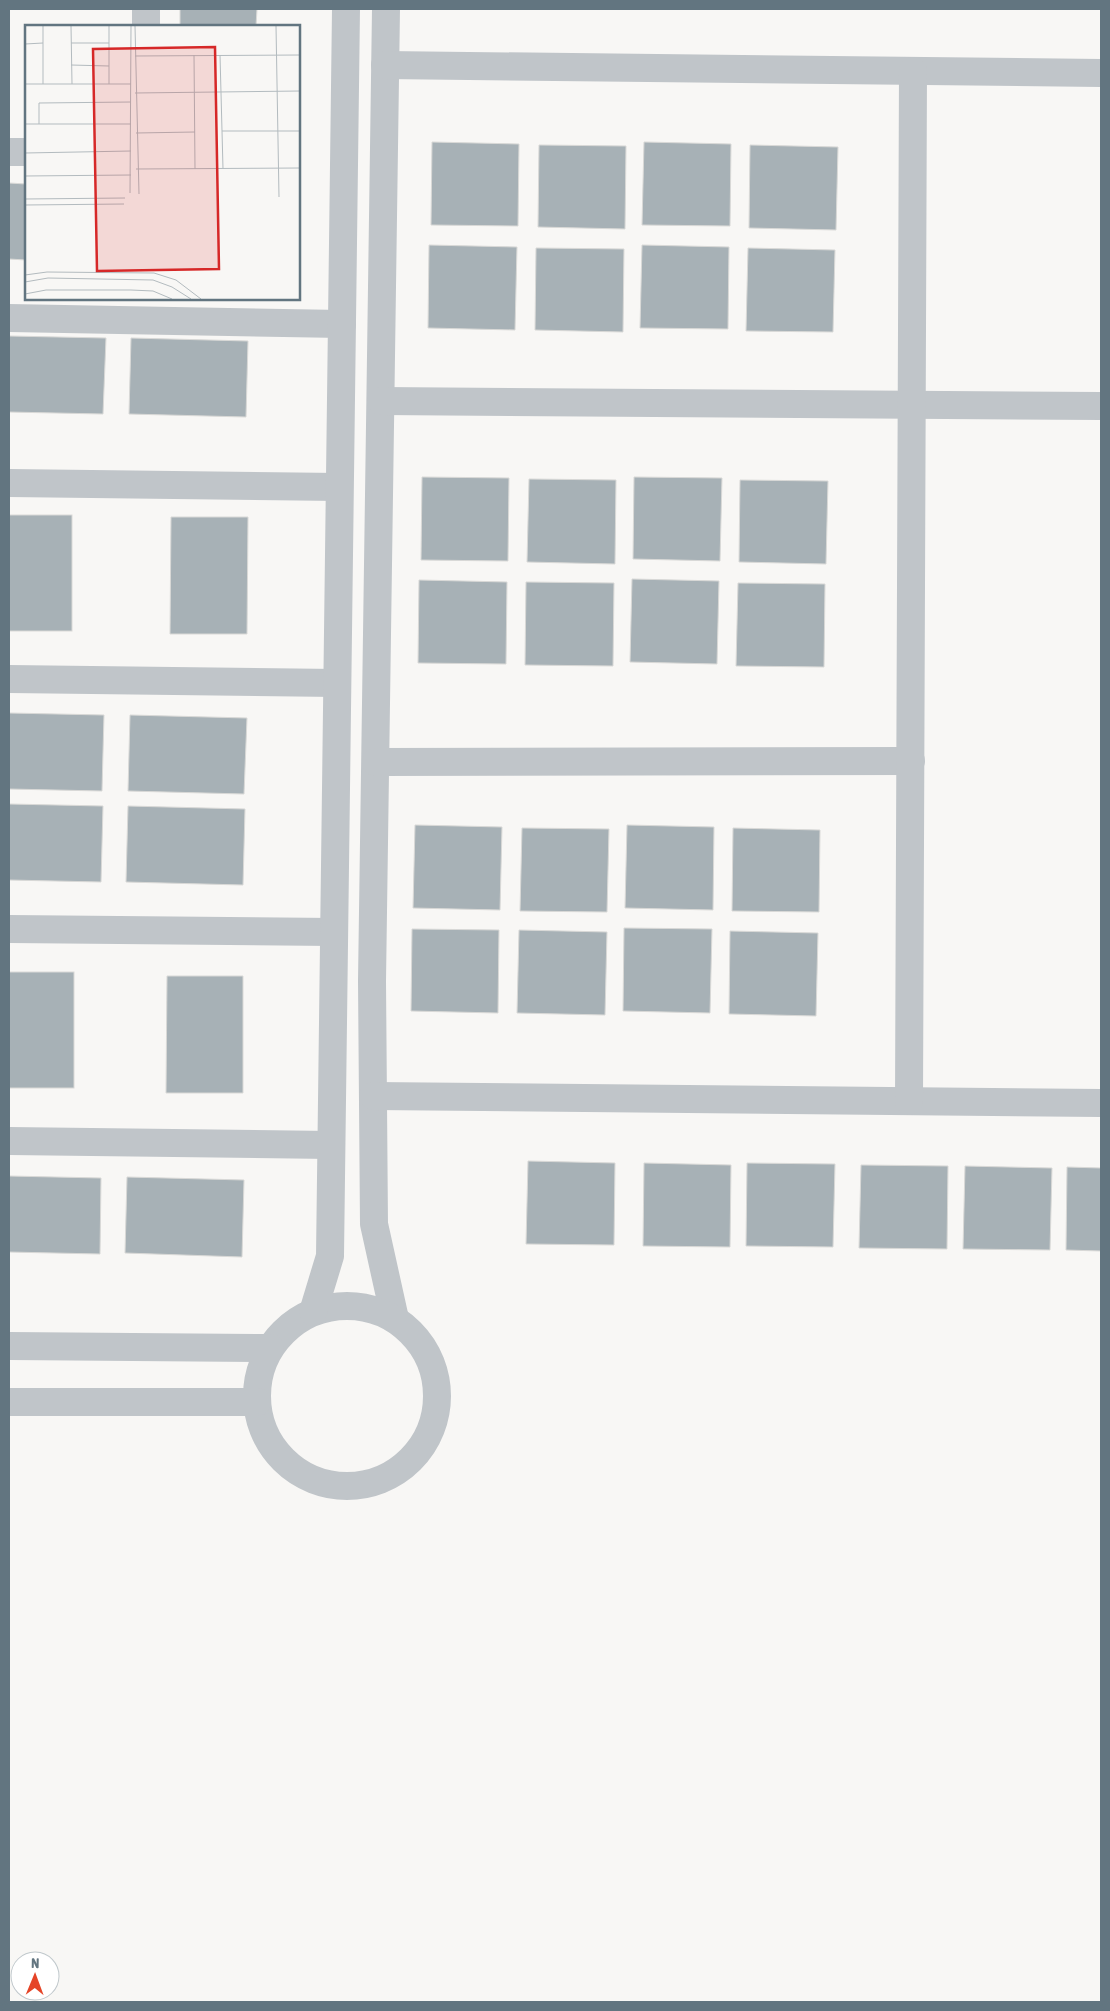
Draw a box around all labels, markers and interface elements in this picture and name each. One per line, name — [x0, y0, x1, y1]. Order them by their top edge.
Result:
inset map — [25, 25, 300, 300]
north arrow — [10, 1951, 60, 2001]
text: N — [31, 1955, 39, 1971]

